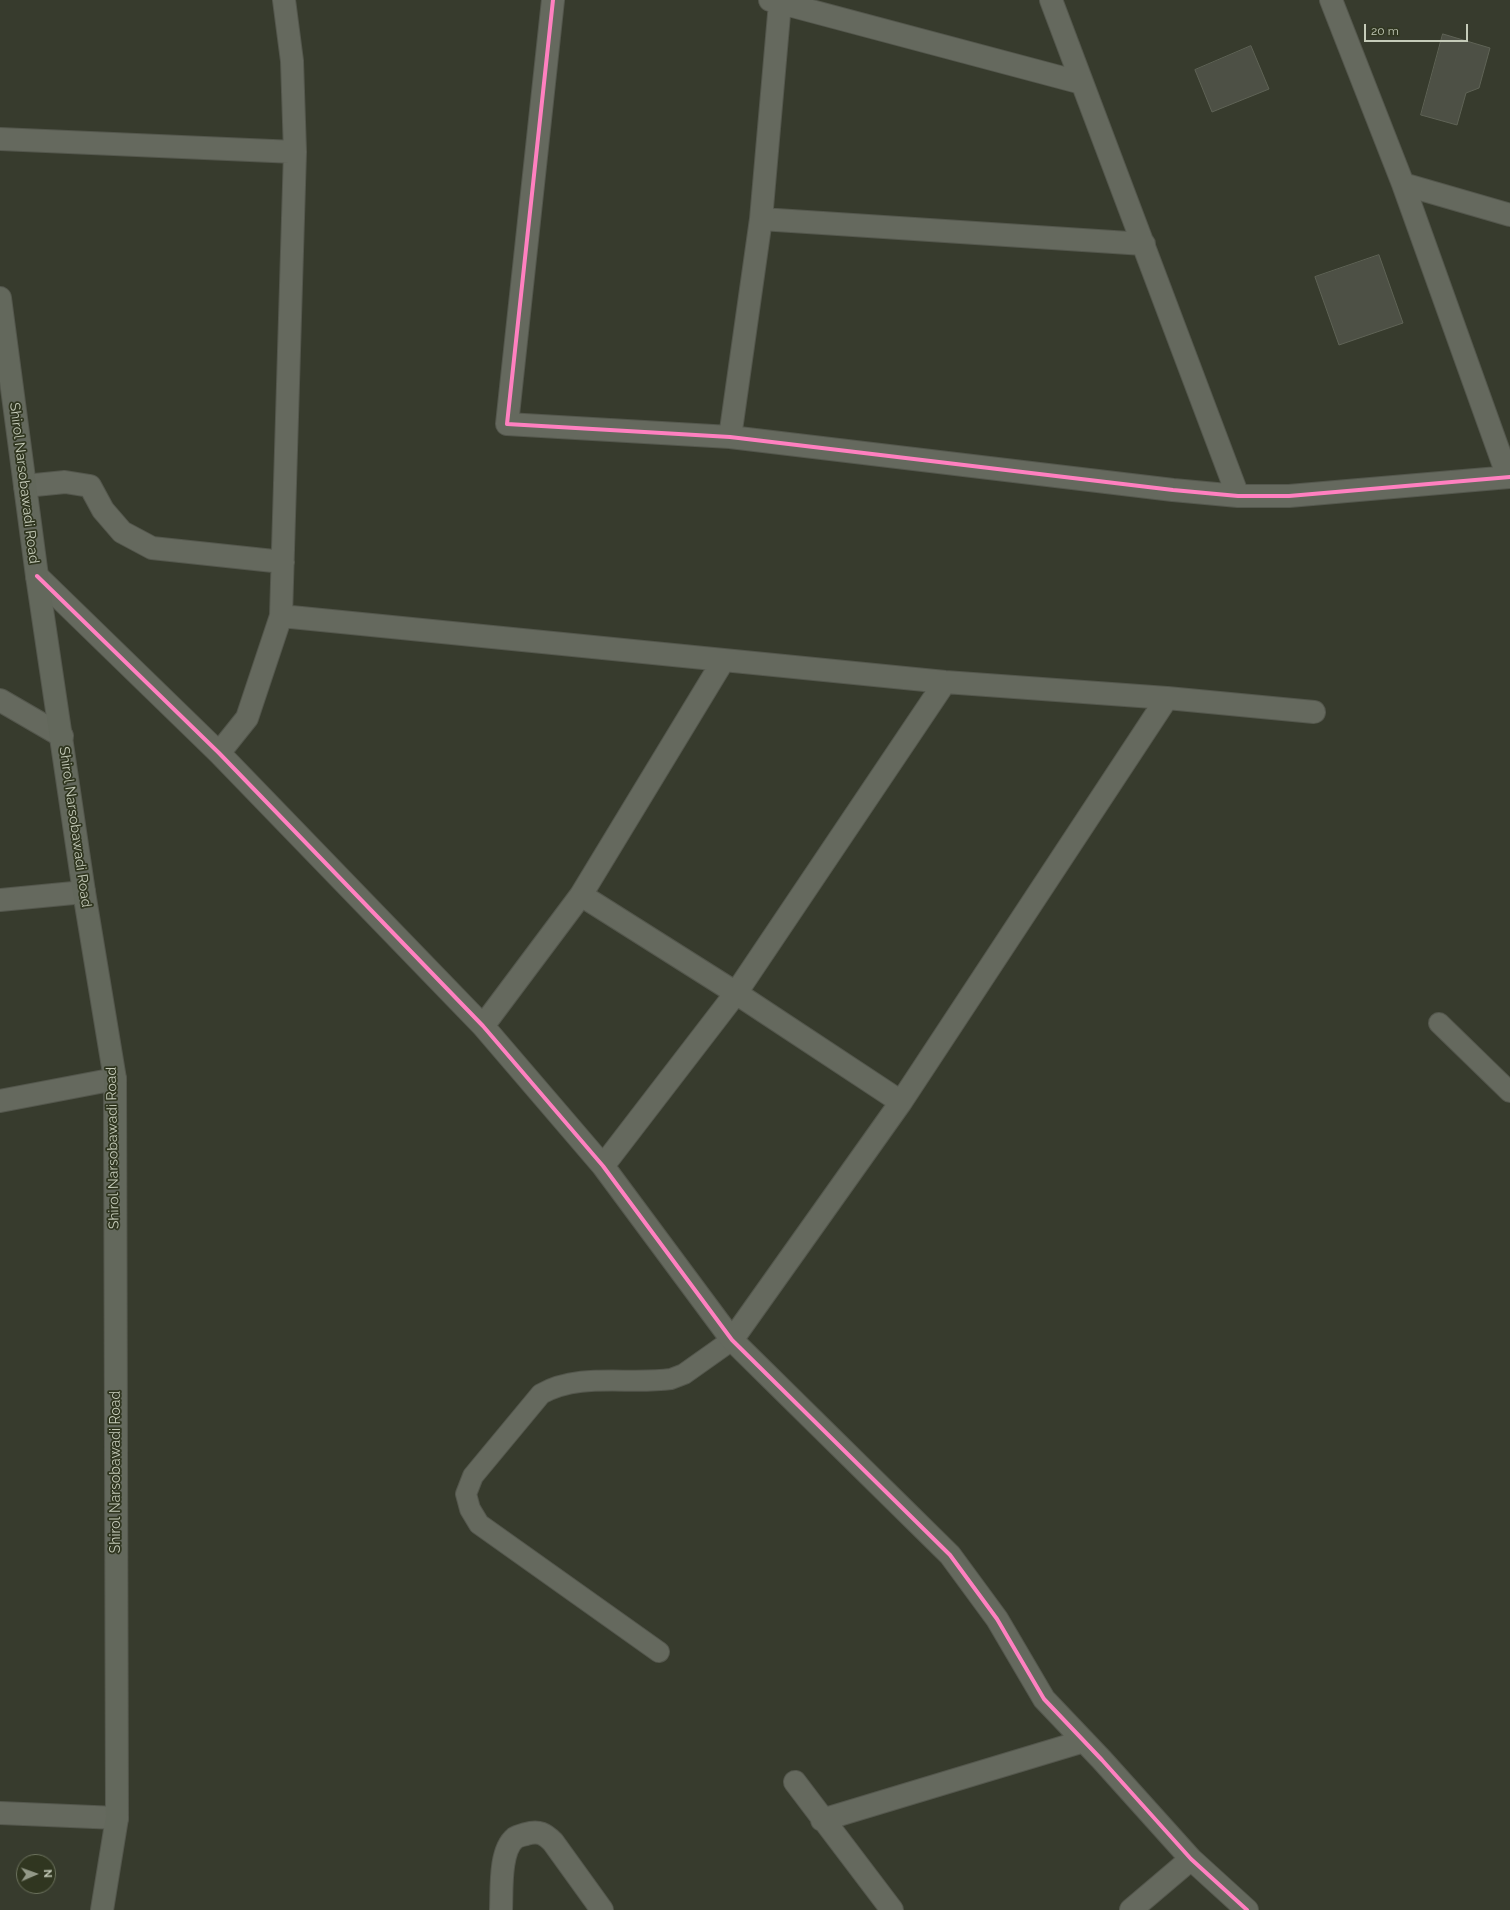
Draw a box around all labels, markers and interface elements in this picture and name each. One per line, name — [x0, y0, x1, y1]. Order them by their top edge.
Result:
scale bar — [1366, 16, 1470, 42]
text: 20 m — [1371, 24, 1399, 38]
street label: Shirol Narsobawadi Road — [6, 401, 42, 565]
street label: Shirol Narsobawadi Road — [55, 745, 95, 909]
street label: Shirol Narsobawadi Road — [103, 1067, 123, 1229]
street label: Shirol Narsobawadi Road — [108, 1391, 124, 1553]
north arrow — [16, 1854, 56, 1894]
text: N — [41, 1869, 54, 1878]

